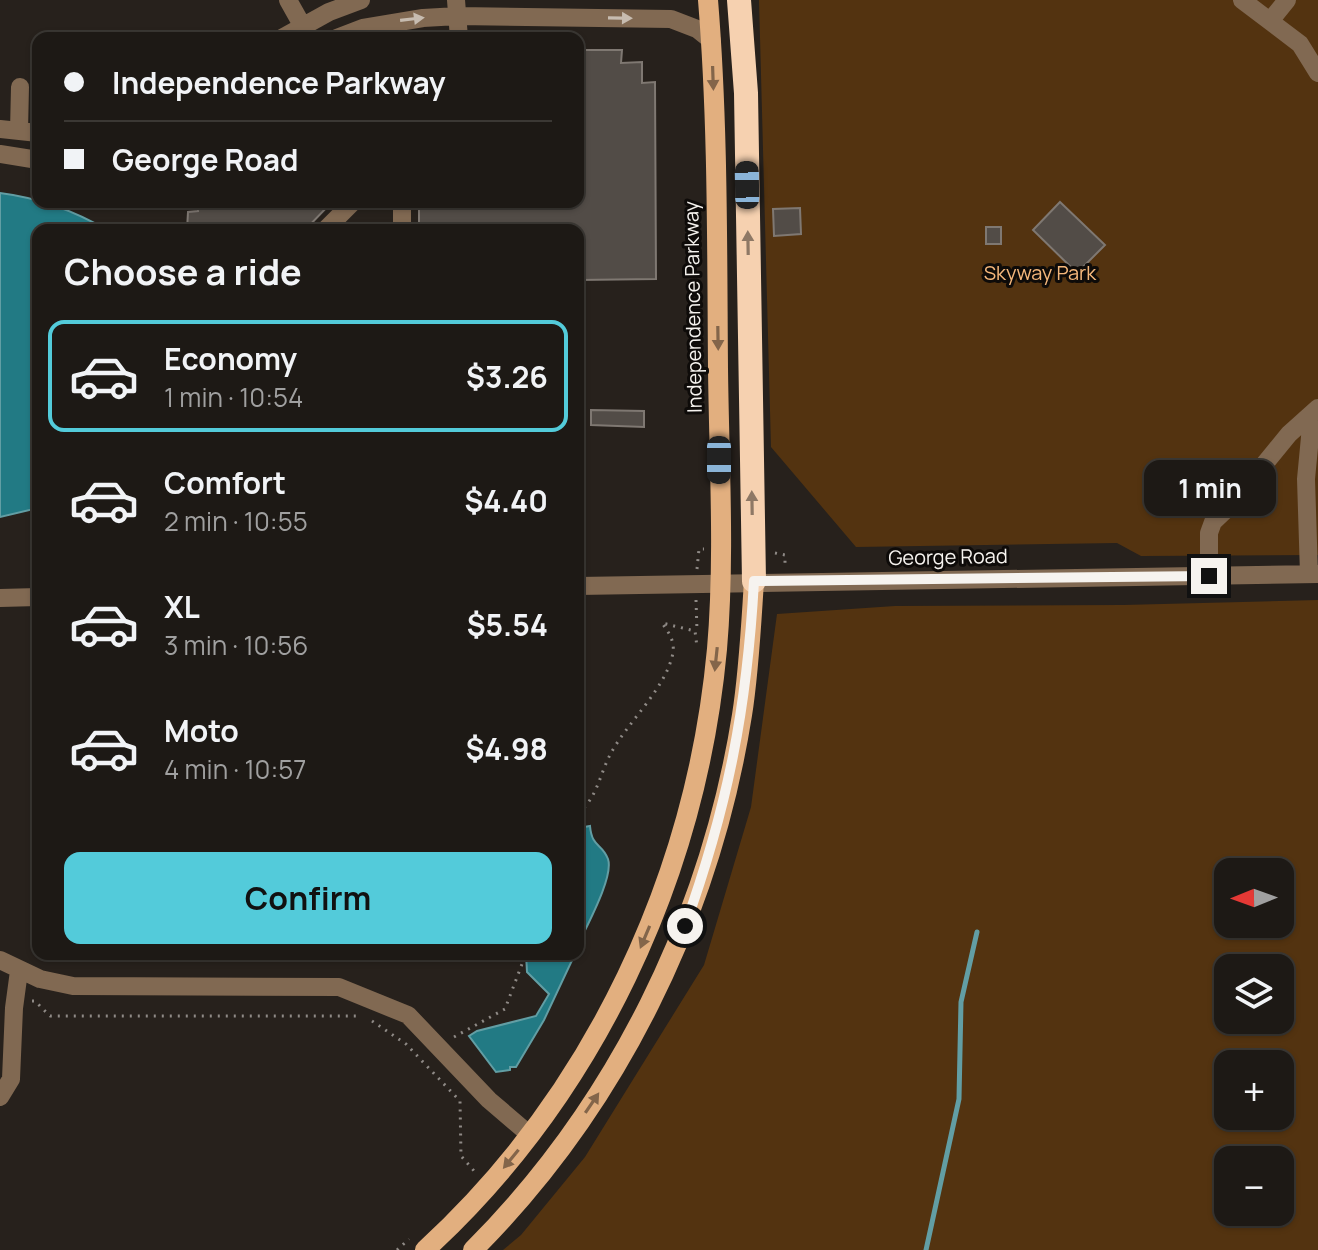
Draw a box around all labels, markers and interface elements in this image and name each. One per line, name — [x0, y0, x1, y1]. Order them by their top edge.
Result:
one-way arrow — [608, 12, 633, 24]
one-way arrow — [400, 13, 425, 26]
text: Independence Parkway — [112, 62, 446, 103]
one-way arrow — [707, 66, 720, 91]
text: George Road — [112, 139, 299, 180]
car — [735, 161, 759, 209]
street label: Independence Parkway — [677, 200, 708, 413]
one-way arrow — [741, 230, 754, 255]
text: Choose a ride — [64, 247, 302, 296]
park label: Skyway Park — [984, 259, 1097, 286]
one-way arrow — [712, 326, 724, 351]
text: Economy — [164, 338, 297, 379]
icon: car — [68, 340, 140, 412]
text: $3.26 — [466, 356, 548, 397]
text: 1 min · 10:54 — [164, 379, 303, 415]
car — [707, 436, 731, 484]
callout: 1 min — [1143, 460, 1275, 516]
text: Comfort — [164, 462, 286, 503]
icon: car — [68, 464, 140, 536]
text: 1 min — [1178, 470, 1242, 506]
text: $4.40 — [464, 480, 548, 521]
one-way arrow — [746, 490, 758, 515]
text: 2 min · 10:55 — [164, 503, 308, 539]
street label: George Road — [888, 542, 1008, 571]
route end — [1191, 558, 1227, 594]
text: XL — [164, 586, 200, 627]
icon: car — [68, 588, 140, 660]
text: $5.54 — [467, 604, 548, 645]
text: 3 min · 10:56 — [164, 627, 308, 663]
one-way arrow — [709, 647, 722, 672]
text: Moto — [164, 710, 239, 751]
icon: car — [68, 712, 140, 784]
text: $4.98 — [465, 728, 548, 769]
text: 4 min · 10:57 — [164, 751, 306, 787]
button: Confirm — [64, 852, 552, 944]
north arrow — [1214, 858, 1294, 938]
map controls — [1214, 858, 1294, 1226]
route start — [667, 908, 703, 944]
one-way arrow — [638, 925, 651, 949]
button: layers — [1214, 954, 1294, 1034]
button: + — [1214, 1050, 1294, 1130]
one-way arrow — [585, 1092, 599, 1114]
button: − — [1214, 1146, 1294, 1226]
one-way arrow — [503, 1149, 519, 1169]

